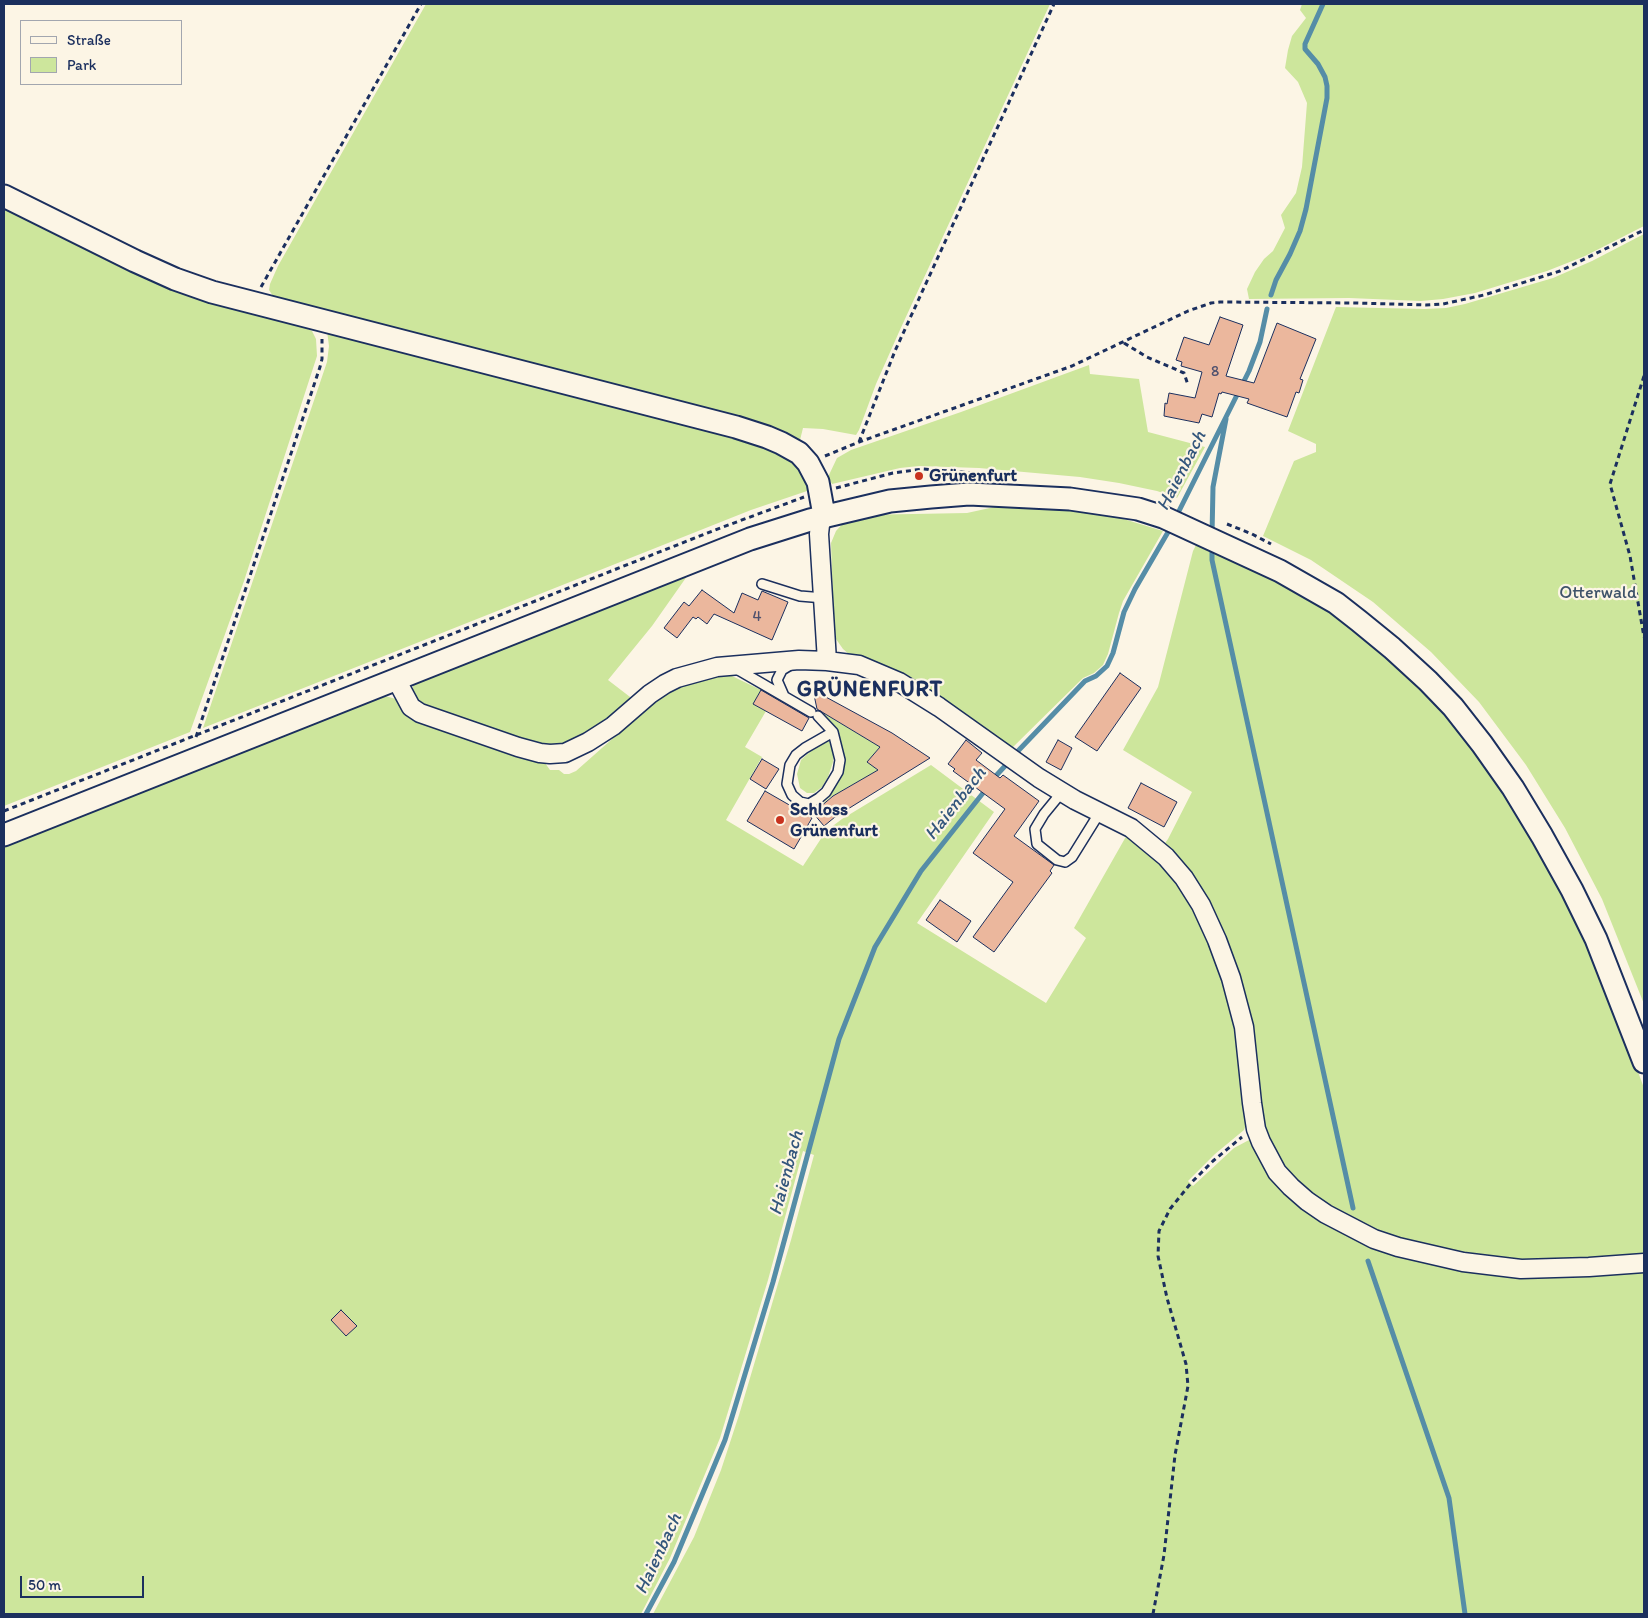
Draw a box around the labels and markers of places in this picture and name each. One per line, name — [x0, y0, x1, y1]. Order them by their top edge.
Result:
place label: Grünenfurt — [929, 465, 1017, 487]
marker: Grünenfurt — [913, 470, 925, 482]
place label: Schloss Grünenfurt — [790, 799, 878, 842]
marker: Schloss Grünenfurt — [774, 814, 786, 826]

